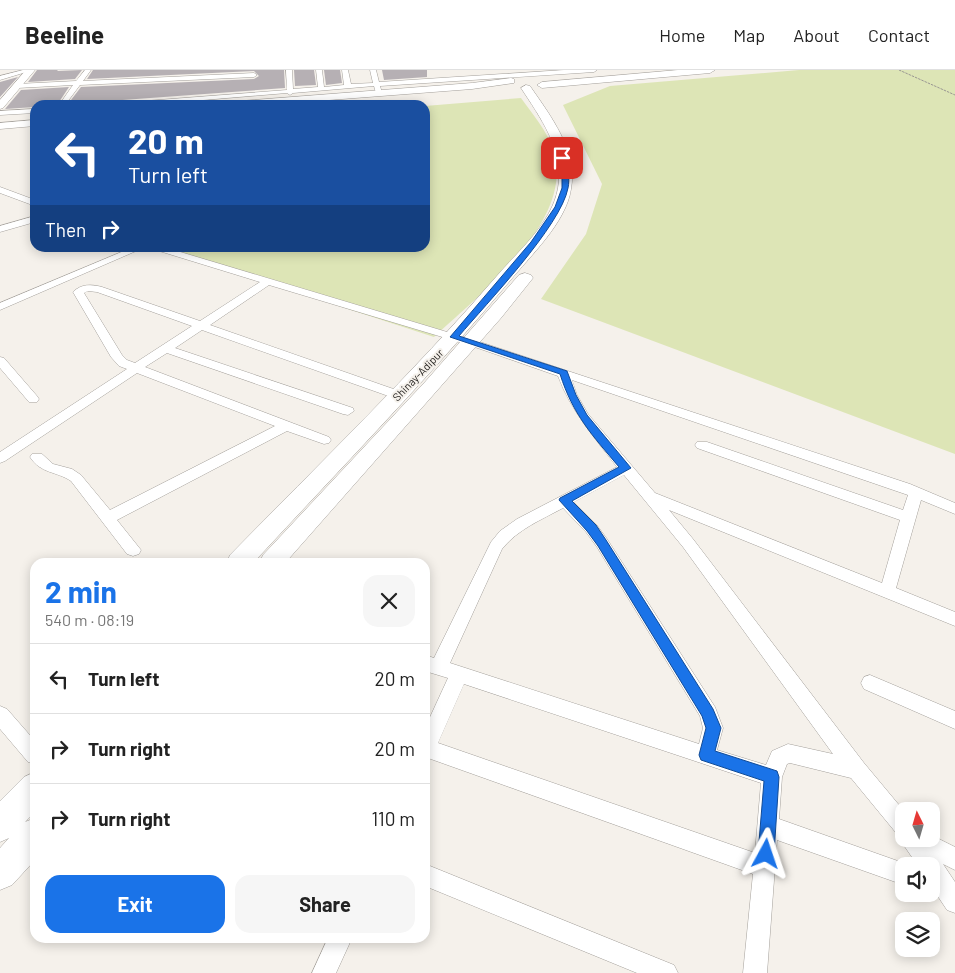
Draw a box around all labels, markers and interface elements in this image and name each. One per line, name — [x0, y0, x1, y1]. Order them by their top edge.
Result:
text: Beeline — [25, 20, 104, 49]
text: Home — [659, 24, 705, 46]
text: Map — [733, 24, 765, 46]
text: About — [793, 24, 840, 46]
text: Contact — [868, 24, 930, 46]
text: 20 m — [128, 119, 204, 161]
icon: left — [45, 120, 110, 185]
pin — [541, 137, 583, 179]
icon: arrive — [548, 144, 576, 172]
text: Turn left — [128, 161, 208, 187]
icon: right — [96, 215, 124, 243]
text: Then — [45, 218, 86, 241]
street label: Shinay-Adipur — [390, 346, 446, 403]
text: 2 min — [45, 573, 117, 609]
button: close — [363, 575, 415, 627]
text: 540 m · 08:19 — [45, 610, 134, 629]
icon: left — [45, 665, 73, 693]
text: Turn left — [88, 667, 159, 690]
text: 20 m — [375, 667, 415, 690]
icon: right — [45, 735, 73, 763]
text: Turn right — [88, 737, 170, 760]
text: 20 m — [375, 737, 415, 760]
north arrow — [895, 802, 940, 848]
map controls — [895, 802, 940, 957]
icon: right — [45, 805, 73, 833]
text: Turn right — [88, 807, 170, 830]
text: 110 m — [371, 807, 415, 830]
position arrow — [739, 827, 791, 879]
button: sound — [895, 857, 940, 902]
button: Exit — [45, 875, 225, 933]
button: Share — [235, 875, 415, 933]
button: layers — [895, 912, 940, 957]

